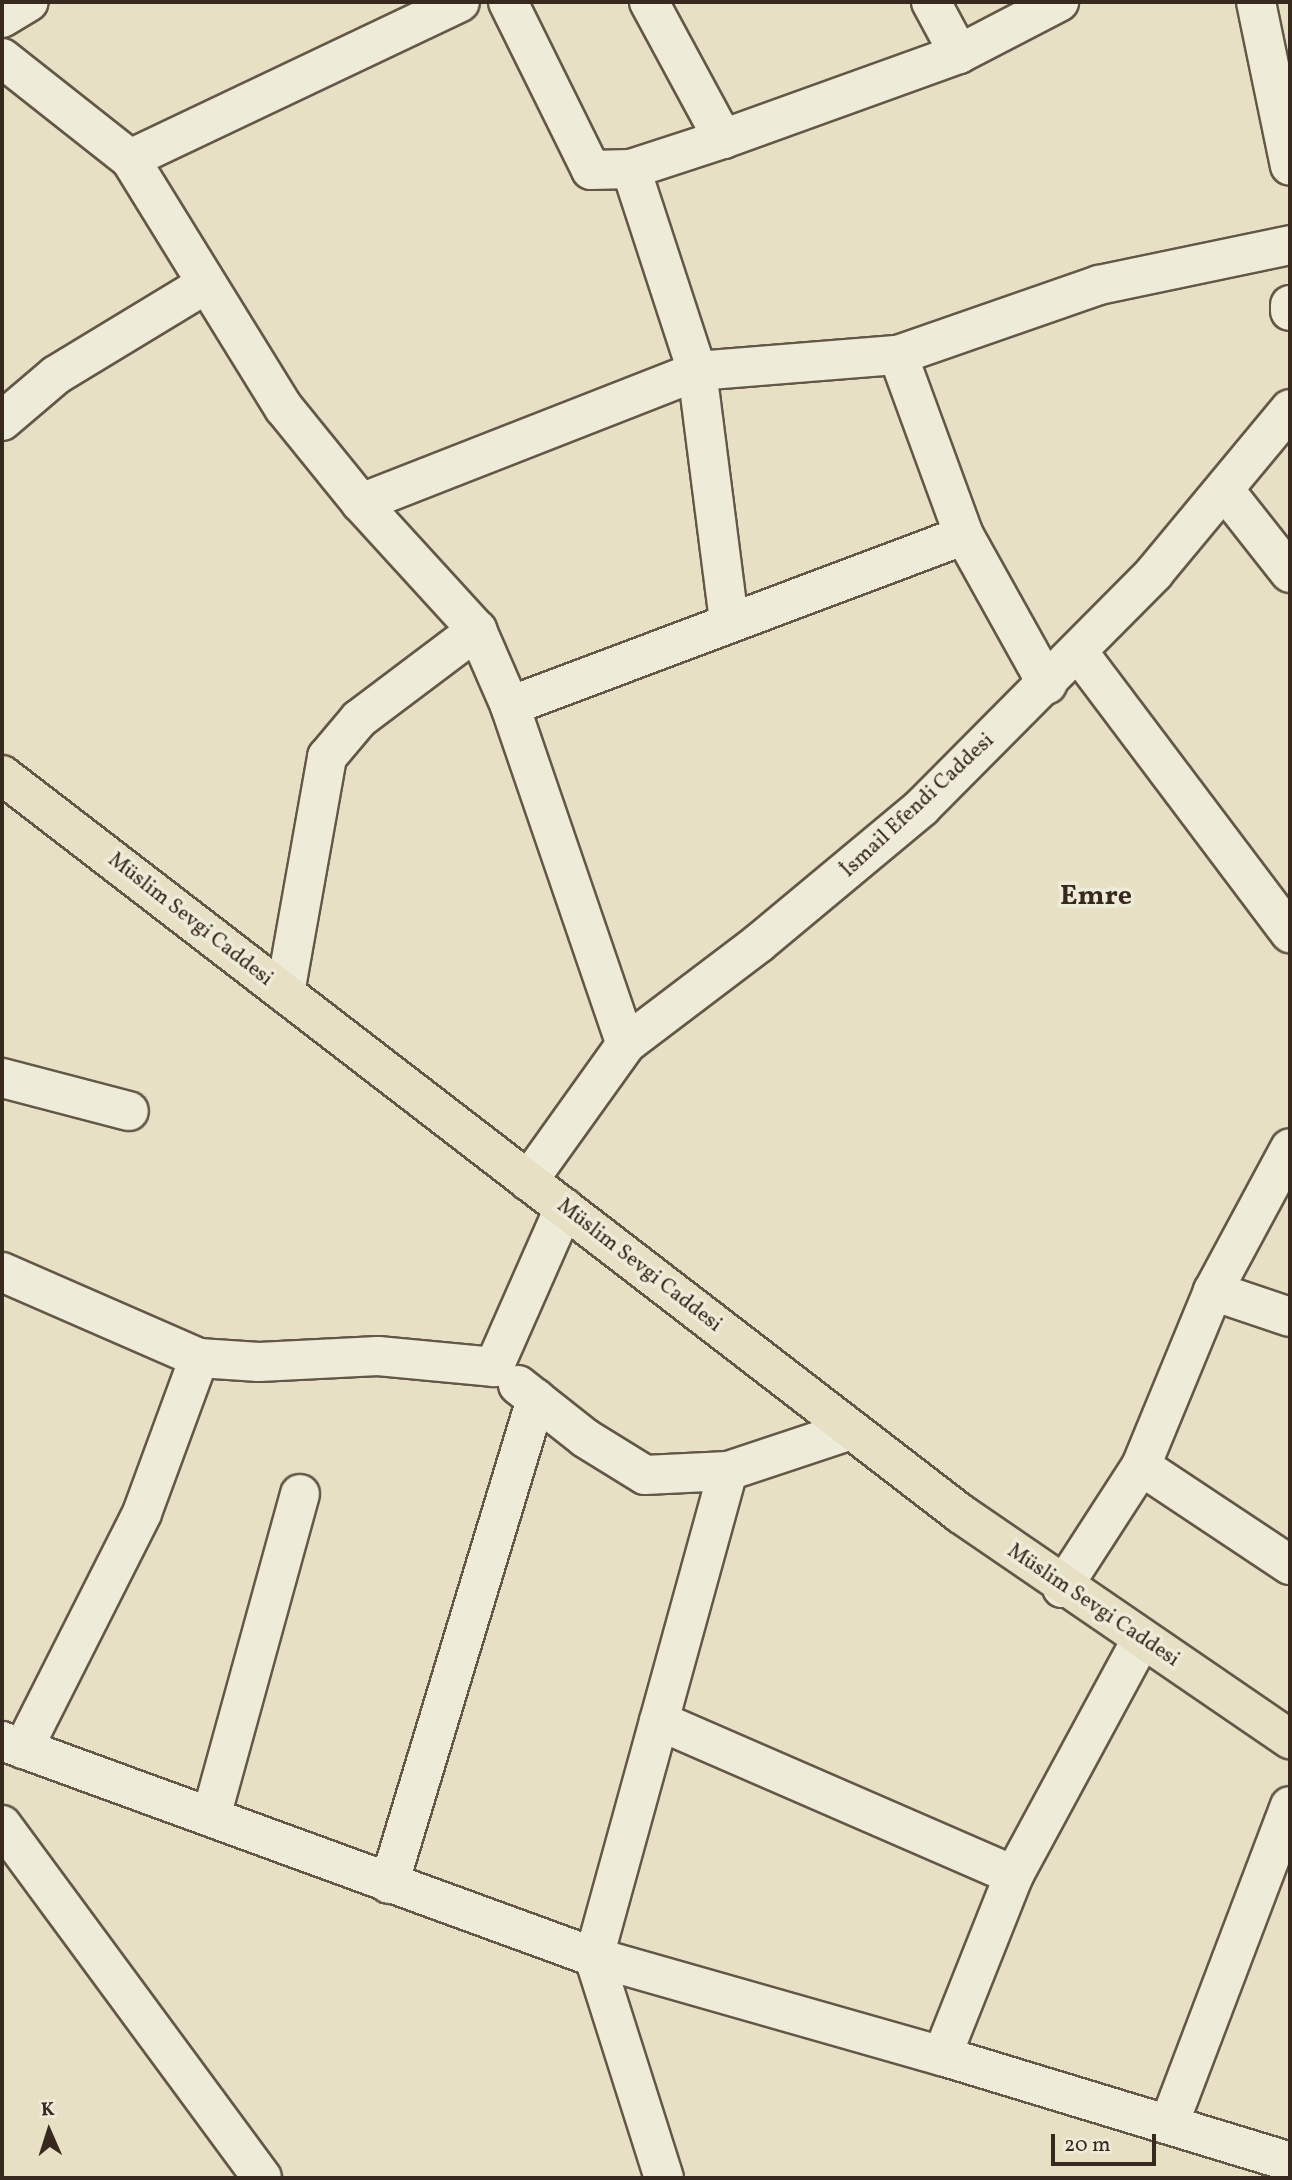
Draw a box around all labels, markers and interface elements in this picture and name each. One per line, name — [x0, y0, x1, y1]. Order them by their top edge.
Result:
street label: İsmail Efendi Caddesi — [836, 729, 1000, 883]
street label: Müslim Sevgi Caddesi — [103, 848, 277, 992]
district label: Emre — [1060, 880, 1132, 914]
street label: Müslim Sevgi Caddesi — [552, 1194, 726, 1338]
street label: Müslim Sevgi Caddesi — [1002, 1539, 1184, 1673]
north arrow — [14, 2096, 84, 2166]
text: K — [40, 2097, 55, 2123]
scale bar — [1054, 2120, 1159, 2164]
text: 20 m — [1064, 2131, 1110, 2160]

